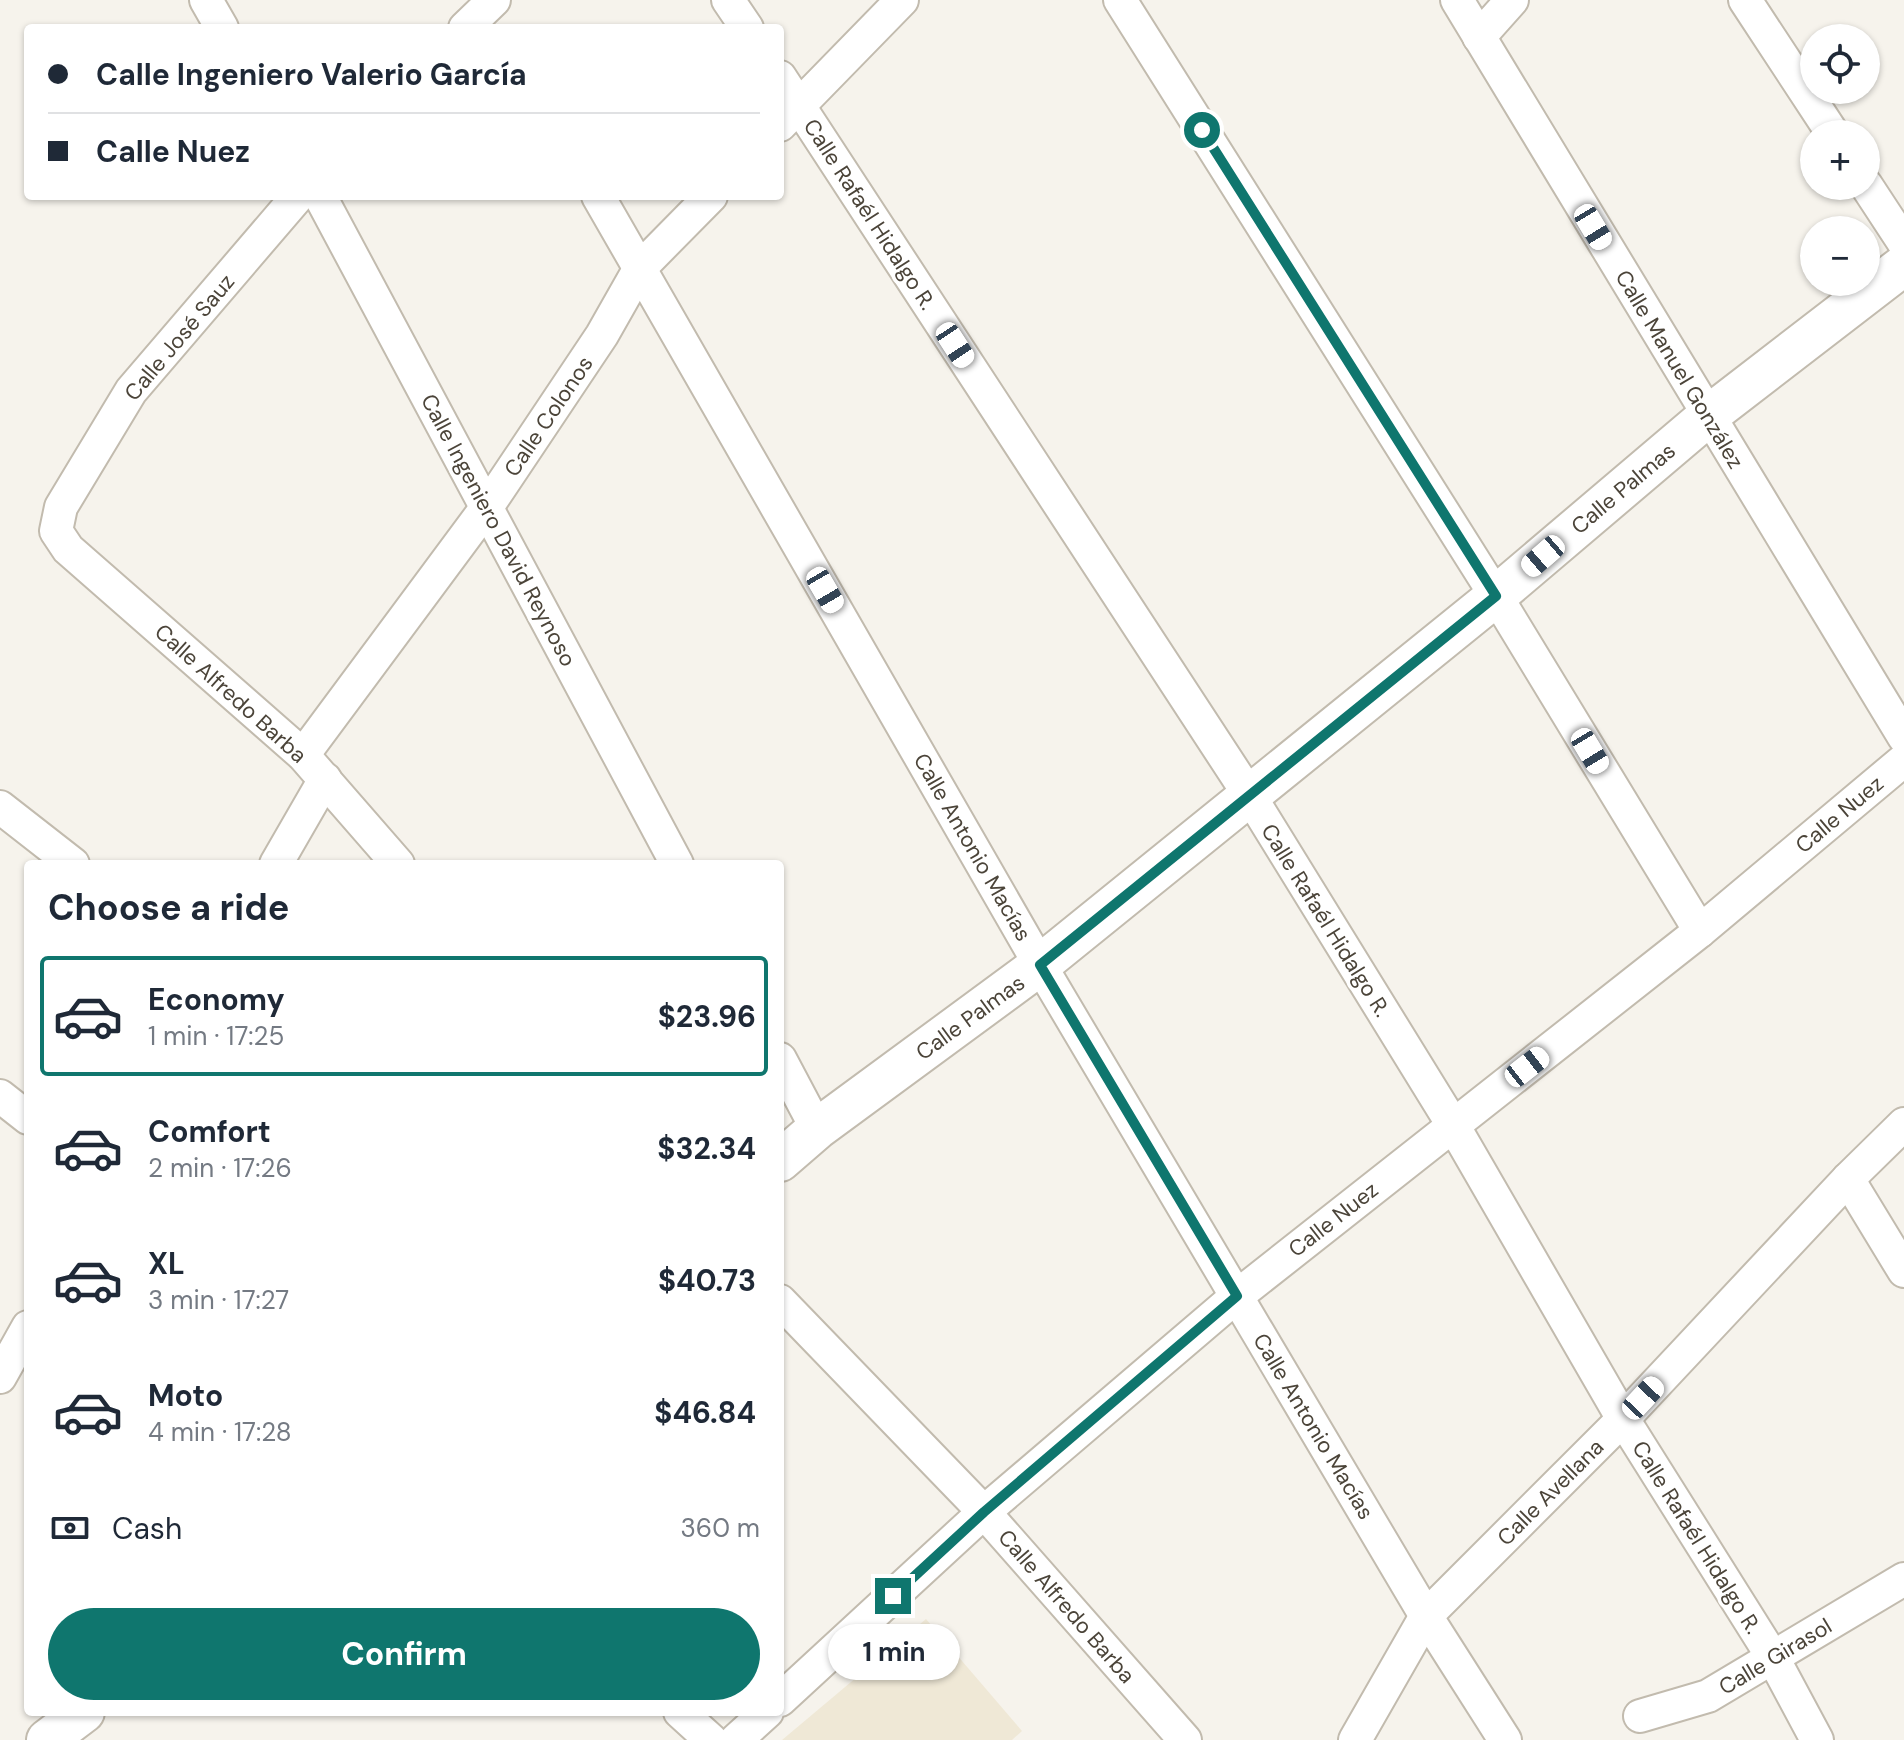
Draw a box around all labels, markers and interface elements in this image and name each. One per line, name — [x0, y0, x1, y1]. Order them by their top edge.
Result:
map controls — [1800, 24, 1880, 296]
button: locate — [1800, 24, 1880, 104]
text: Calle Ingeniero Valerio García — [96, 55, 527, 94]
route start — [1184, 112, 1220, 148]
street label: Calle Rafaél Hidalgo R. — [797, 113, 942, 315]
button: + — [1800, 120, 1880, 200]
text: Calle Nuez — [96, 132, 250, 171]
car — [1570, 200, 1616, 254]
button: − — [1800, 216, 1880, 296]
street label: Calle Manuel González — [1609, 265, 1750, 474]
street label: Calle José Sauz — [118, 268, 241, 407]
car — [932, 318, 978, 372]
street label: Calle Colonos — [497, 350, 599, 482]
street label: Calle Ingeniero David Reynoso — [414, 389, 583, 672]
street label: Calle Palmas — [1565, 436, 1682, 541]
car — [1517, 531, 1569, 581]
car — [803, 563, 847, 617]
street label: Calle Alfredo Barba — [149, 617, 313, 769]
car — [1567, 724, 1613, 778]
street label: Calle Antonio Macías — [907, 748, 1038, 946]
street label: Calle Nuez — [1789, 769, 1889, 860]
street label: Calle Rafaél Hidalgo R. — [1254, 818, 1397, 1022]
text: Choose a ride — [48, 884, 289, 931]
street label: Calle Palmas — [910, 968, 1030, 1067]
icon: car — [52, 980, 124, 1052]
text: Economy — [148, 980, 285, 1019]
text: $23.96 — [658, 997, 756, 1036]
text: 1 min · 17:25 — [148, 1019, 284, 1053]
car — [1501, 1043, 1553, 1091]
icon: car — [52, 1112, 124, 1184]
text: Comfort — [148, 1112, 271, 1151]
text: $32.34 — [657, 1129, 756, 1168]
text: 2 min · 17:26 — [148, 1151, 292, 1185]
street label: Calle Nuez — [1282, 1175, 1384, 1264]
icon: car — [52, 1244, 124, 1316]
text: XL — [148, 1244, 185, 1283]
text: $40.73 — [658, 1261, 756, 1300]
text: 3 min · 17:27 — [148, 1283, 289, 1317]
street label: Calle Antonio Macías — [1246, 1328, 1381, 1525]
car — [1618, 1372, 1668, 1424]
icon: car — [52, 1376, 124, 1448]
text: Moto — [148, 1376, 223, 1415]
text: $46.84 — [654, 1393, 756, 1432]
text: 4 min · 17:28 — [148, 1415, 292, 1449]
street label: Calle Avellana — [1491, 1433, 1610, 1552]
street label: Calle Rafaél Hidalgo R. — [1625, 1435, 1768, 1639]
icon: cash — [48, 1506, 92, 1550]
text: Cash — [112, 1509, 182, 1548]
text: 360 m — [680, 1511, 760, 1545]
street label: Calle Alfredo Barba — [992, 1523, 1142, 1689]
route end — [875, 1578, 911, 1614]
button: Confirm — [48, 1608, 760, 1700]
street label: Calle Girasol — [1713, 1611, 1837, 1702]
callout: 1 min — [827, 1624, 959, 1680]
text: 1 min — [862, 1635, 926, 1669]

